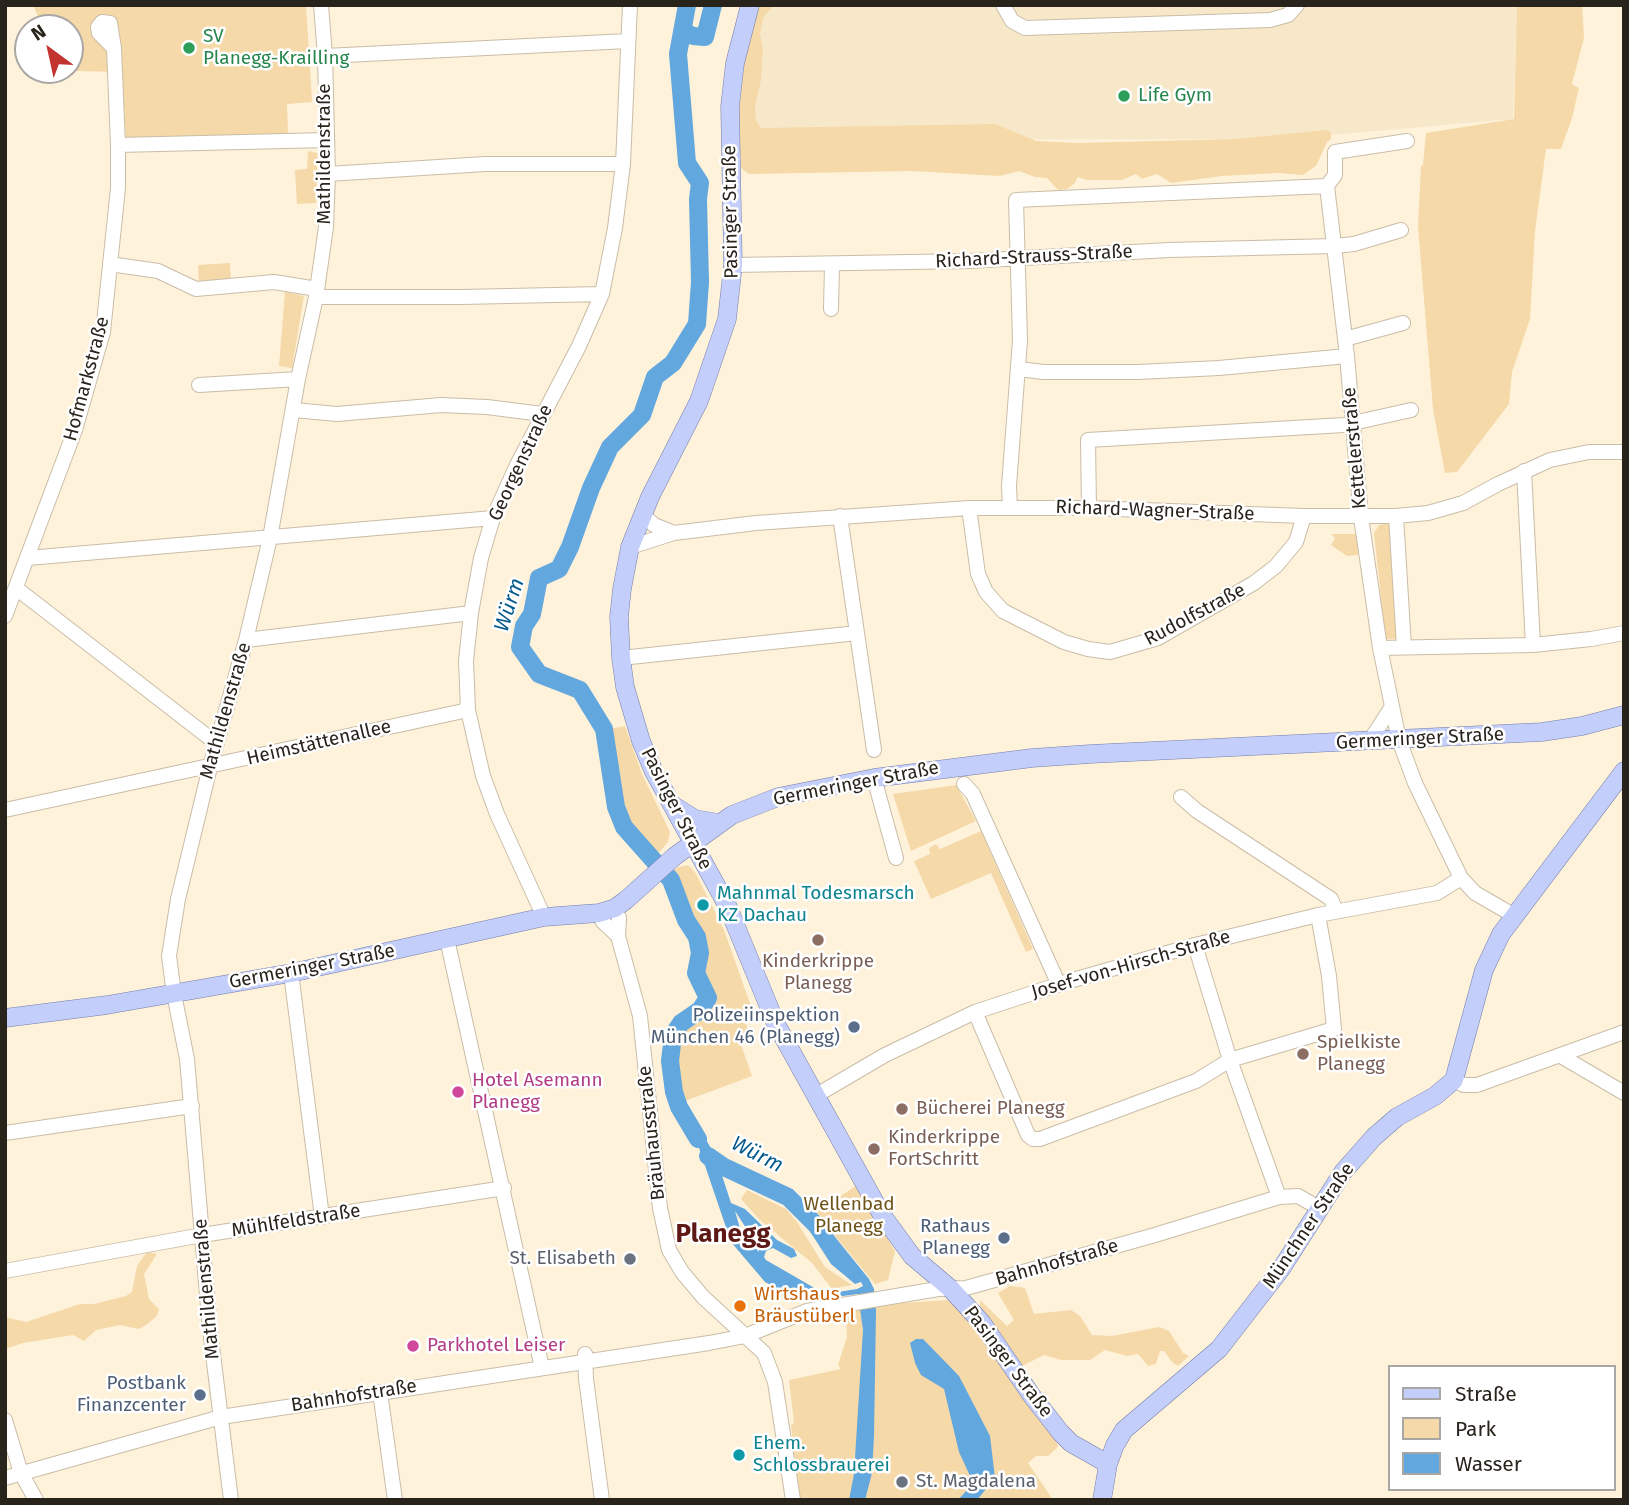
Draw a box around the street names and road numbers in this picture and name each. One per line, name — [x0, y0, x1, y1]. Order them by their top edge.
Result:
street label: Mathildenstraße — [314, 83, 336, 225]
street label: Pasinger Straße — [718, 145, 744, 279]
street label: Richard-Strauss-Straße — [935, 240, 1133, 274]
street label: Hofmarkstraße — [59, 314, 115, 444]
street label: Kettelerstraße — [1338, 386, 1372, 510]
street label: Georgenstraße — [484, 401, 558, 525]
street label: Richard-Wagner-Straße — [1055, 496, 1255, 526]
street label: Rudolfstraße — [1141, 579, 1249, 651]
street label: Mathildenstraße — [196, 640, 256, 782]
street label: Heimstättenallee — [244, 715, 394, 771]
street label: Germeringer Straße — [1335, 723, 1505, 755]
street label: Pasinger Straße — [636, 744, 716, 874]
street label: Germeringer Straße — [771, 757, 941, 811]
street label: Josef-von-Hirsch-Straße — [1029, 926, 1233, 1004]
street label: Germeringer Straße — [227, 940, 397, 994]
street label: Bräuhausstraße — [634, 1065, 670, 1201]
street label: Münchner Straße — [1258, 1159, 1360, 1293]
street label: Mühlfeldstraße — [230, 1200, 362, 1242]
street label: Mathildenstraße — [189, 1218, 225, 1360]
street label: Bahnhofstraße — [993, 1235, 1121, 1291]
street label: Pasinger Straße — [959, 1302, 1057, 1422]
street label: Bahnhofstraße — [289, 1375, 419, 1417]

